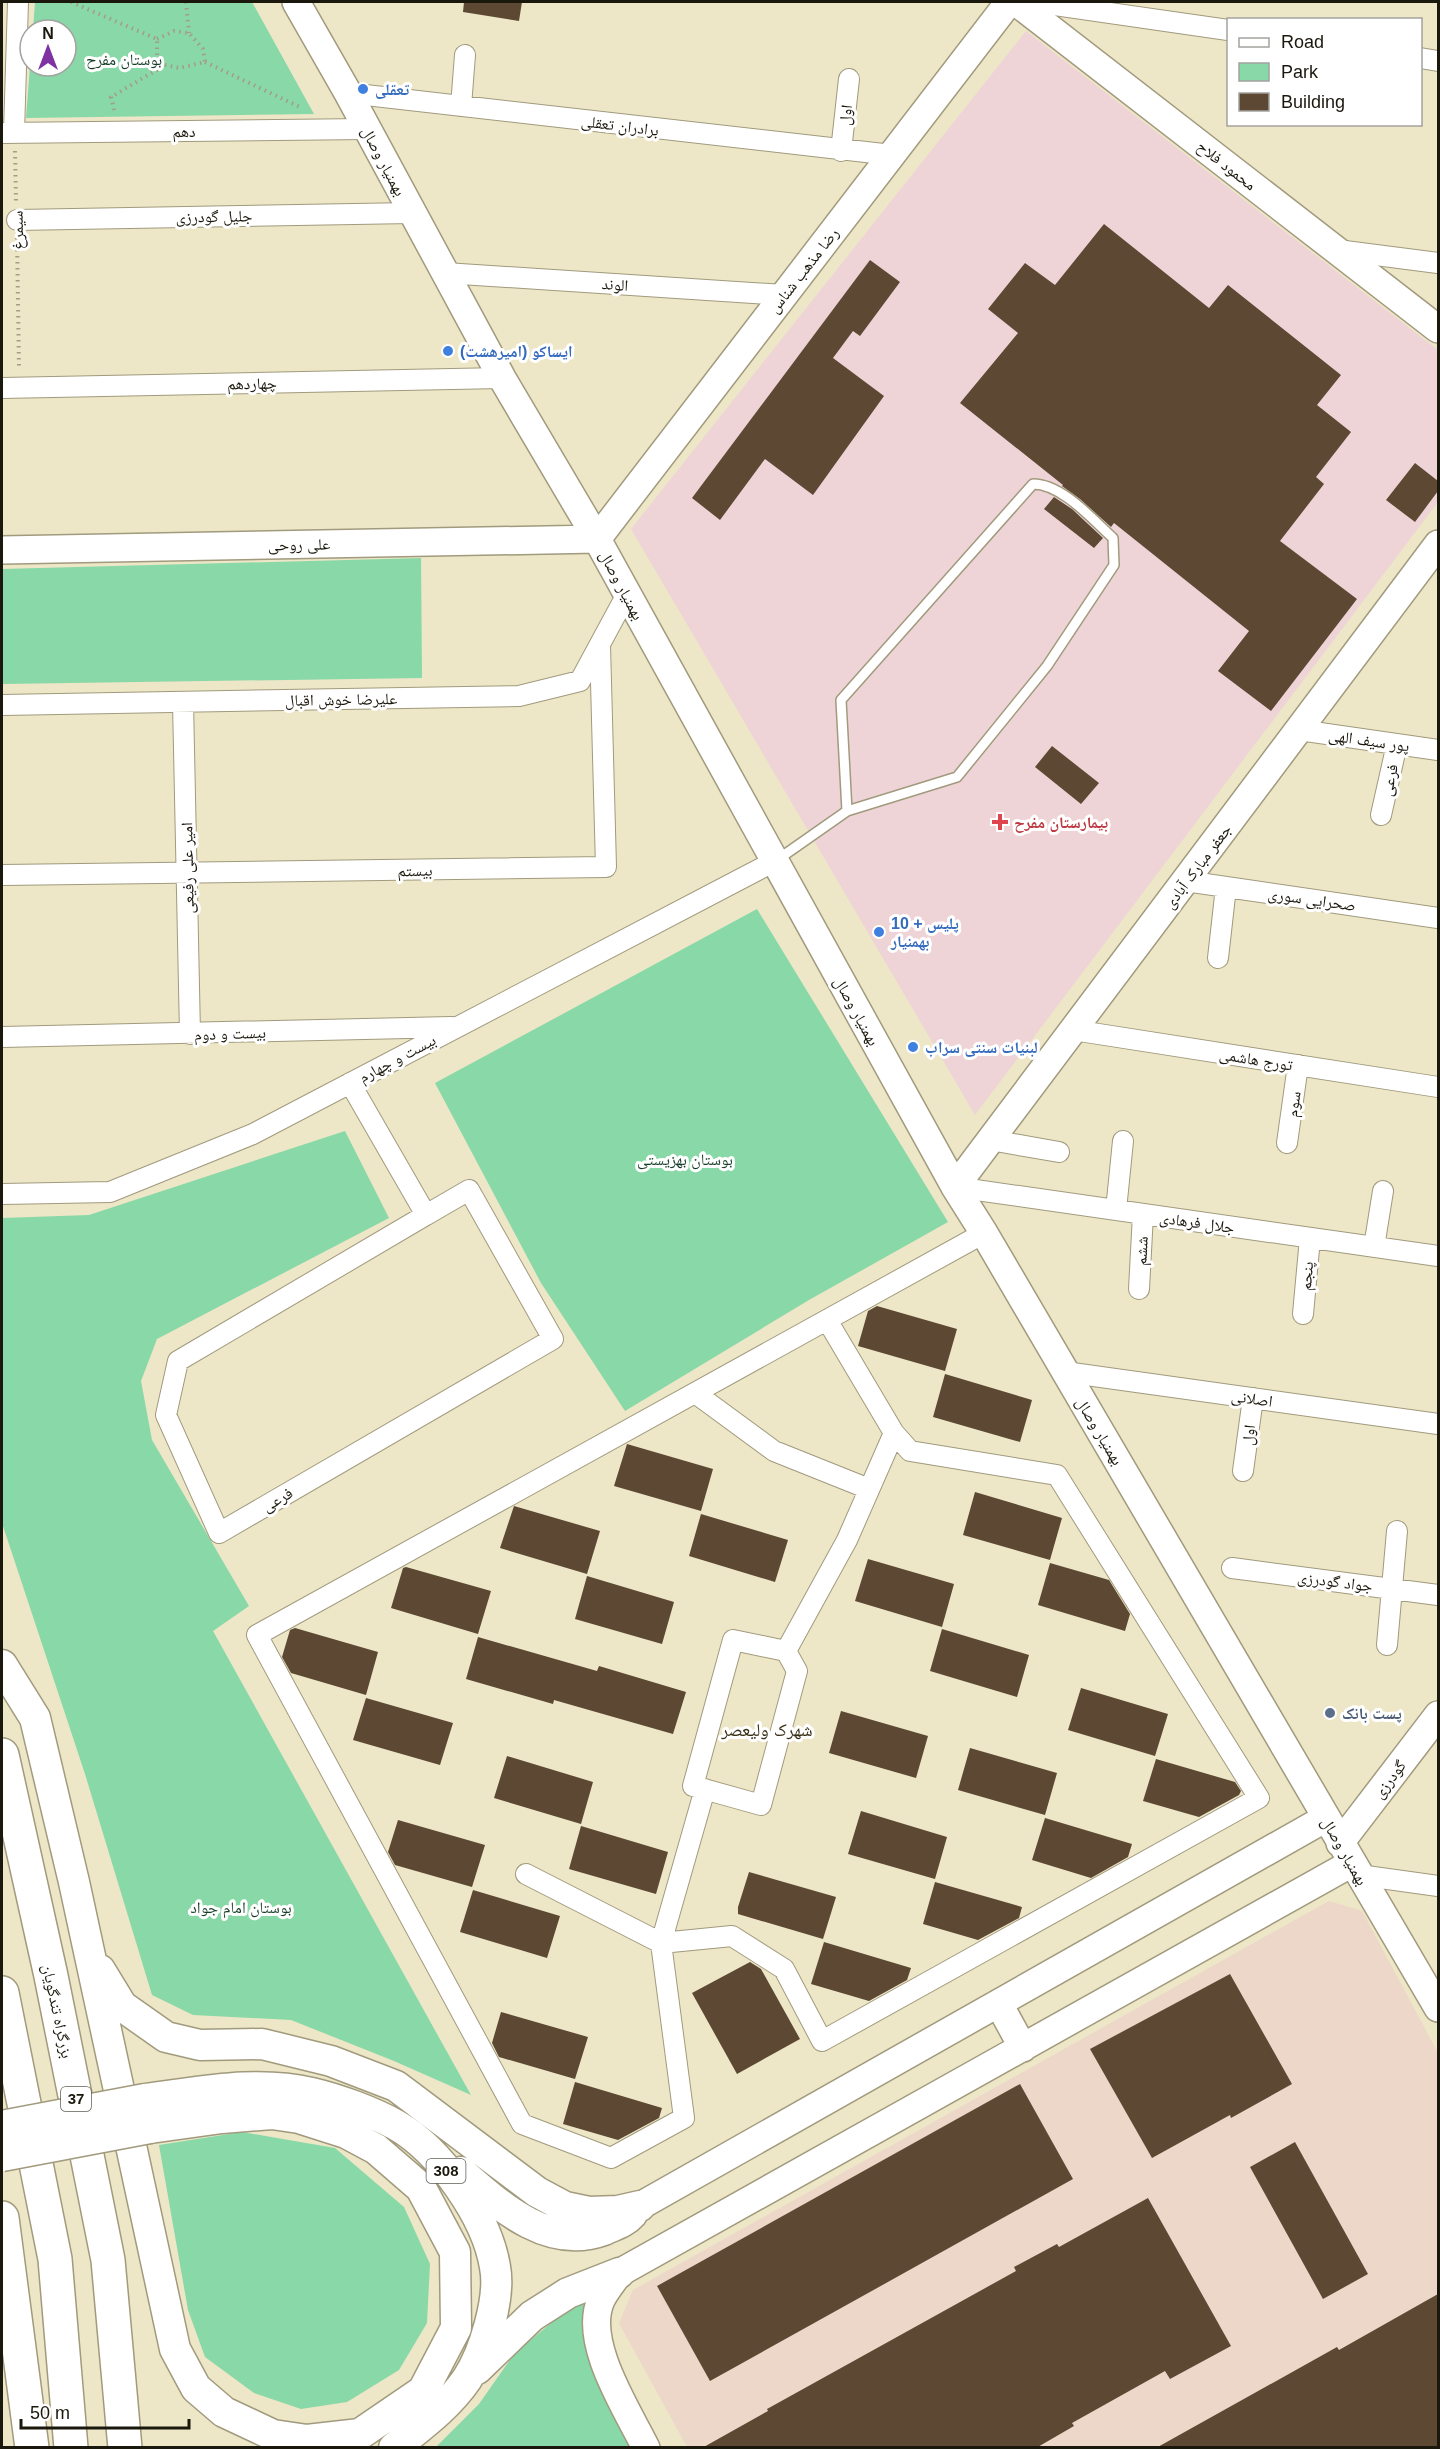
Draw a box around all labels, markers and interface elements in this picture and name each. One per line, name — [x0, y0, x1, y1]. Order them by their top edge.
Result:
north arrow — [18, 18, 78, 78]
legend — [1227, 18, 1422, 126]
text: N — [42, 25, 54, 42]
text: Road — [1281, 32, 1324, 52]
park label: بوستان مفرح — [86, 51, 162, 70]
text: Park — [1281, 62, 1319, 82]
place label: تعقلی — [375, 81, 410, 99]
marker: تعقلی — [356, 82, 370, 96]
text: Building — [1281, 92, 1345, 112]
street label: اول — [836, 104, 857, 127]
street label: برادران تعقلی — [580, 112, 660, 141]
street label: دهم — [172, 123, 196, 142]
street label: بهمنیار وصال — [356, 124, 409, 200]
street label: محمود فلاح — [1193, 137, 1259, 195]
street label: جلیل گودرزی — [175, 207, 253, 228]
street label: سیمرغ — [9, 210, 28, 250]
street label: رضا مذهب شناس — [765, 224, 843, 317]
street label: الوند — [601, 275, 629, 295]
place label: ایساکو (امیرهشت) — [460, 343, 572, 360]
marker: ایساکو (امیرهشت) — [441, 344, 455, 358]
street label: چهاردهم — [227, 375, 277, 394]
street label: علی روحی — [268, 535, 330, 556]
street label: بهمنیار وصال — [594, 548, 647, 624]
street label: علیرضا خوش اقبال — [285, 690, 397, 711]
street label: پور سیف الهی — [1327, 726, 1411, 757]
street label: فرعی — [1378, 763, 1403, 798]
marker: بیمارستان مفرح — [991, 813, 1009, 831]
place label: بیمارستان مفرح — [1014, 814, 1108, 833]
street label: جعفر مبارک آبادی — [1160, 821, 1236, 913]
street label: امیر علی رفیعی — [178, 822, 199, 914]
street label: بیستم — [397, 862, 433, 881]
street label: صحرایی سوری — [1267, 885, 1357, 916]
place label: پلیس + 10 بهمنیار — [890, 915, 959, 951]
marker: پلیس + 10 بهمنیار — [872, 925, 886, 939]
street label: بهمنیار وصال — [829, 974, 882, 1050]
street label: بیست و دوم — [194, 1024, 266, 1045]
street label: بیست و چهارم — [356, 1031, 439, 1088]
place label: لبنیات سنتی سراب — [925, 1039, 1038, 1057]
marker: لبنیات سنتی سراب — [906, 1040, 920, 1054]
street label: تورج هاشمی — [1218, 1045, 1294, 1076]
street label: سوم — [1283, 1090, 1306, 1118]
park label: بوستان بهزیستی — [637, 1151, 733, 1170]
street label: جلال فرهادی — [1158, 1209, 1236, 1238]
street label: ششم — [1132, 1236, 1153, 1266]
street label: پنجم — [1297, 1260, 1318, 1292]
street label: اصلانی — [1230, 1387, 1274, 1412]
street label: بهمنیار وصال — [1071, 1394, 1126, 1469]
street label: اول — [1239, 1424, 1260, 1447]
street label: فرعی — [259, 1484, 296, 1517]
street label: جواد گودرزی — [1296, 1568, 1373, 1597]
place label: پست بانک — [1342, 1705, 1402, 1723]
marker: پست بانک — [1323, 1706, 1337, 1720]
district label: شهرک ولیعصر — [720, 1720, 813, 1740]
street label: گودرزی — [1370, 1757, 1411, 1803]
street label: بهمنیار وصال — [1317, 1814, 1371, 1889]
park label: بوستان امام جواد — [190, 1899, 292, 1918]
street label: بزرگراه تندگویان — [37, 1963, 76, 2060]
road number: 37 — [61, 2087, 91, 2111]
road number: 308 — [426, 2159, 466, 2183]
scale bar — [21, 2392, 189, 2430]
text: 50 m — [30, 2403, 70, 2423]

